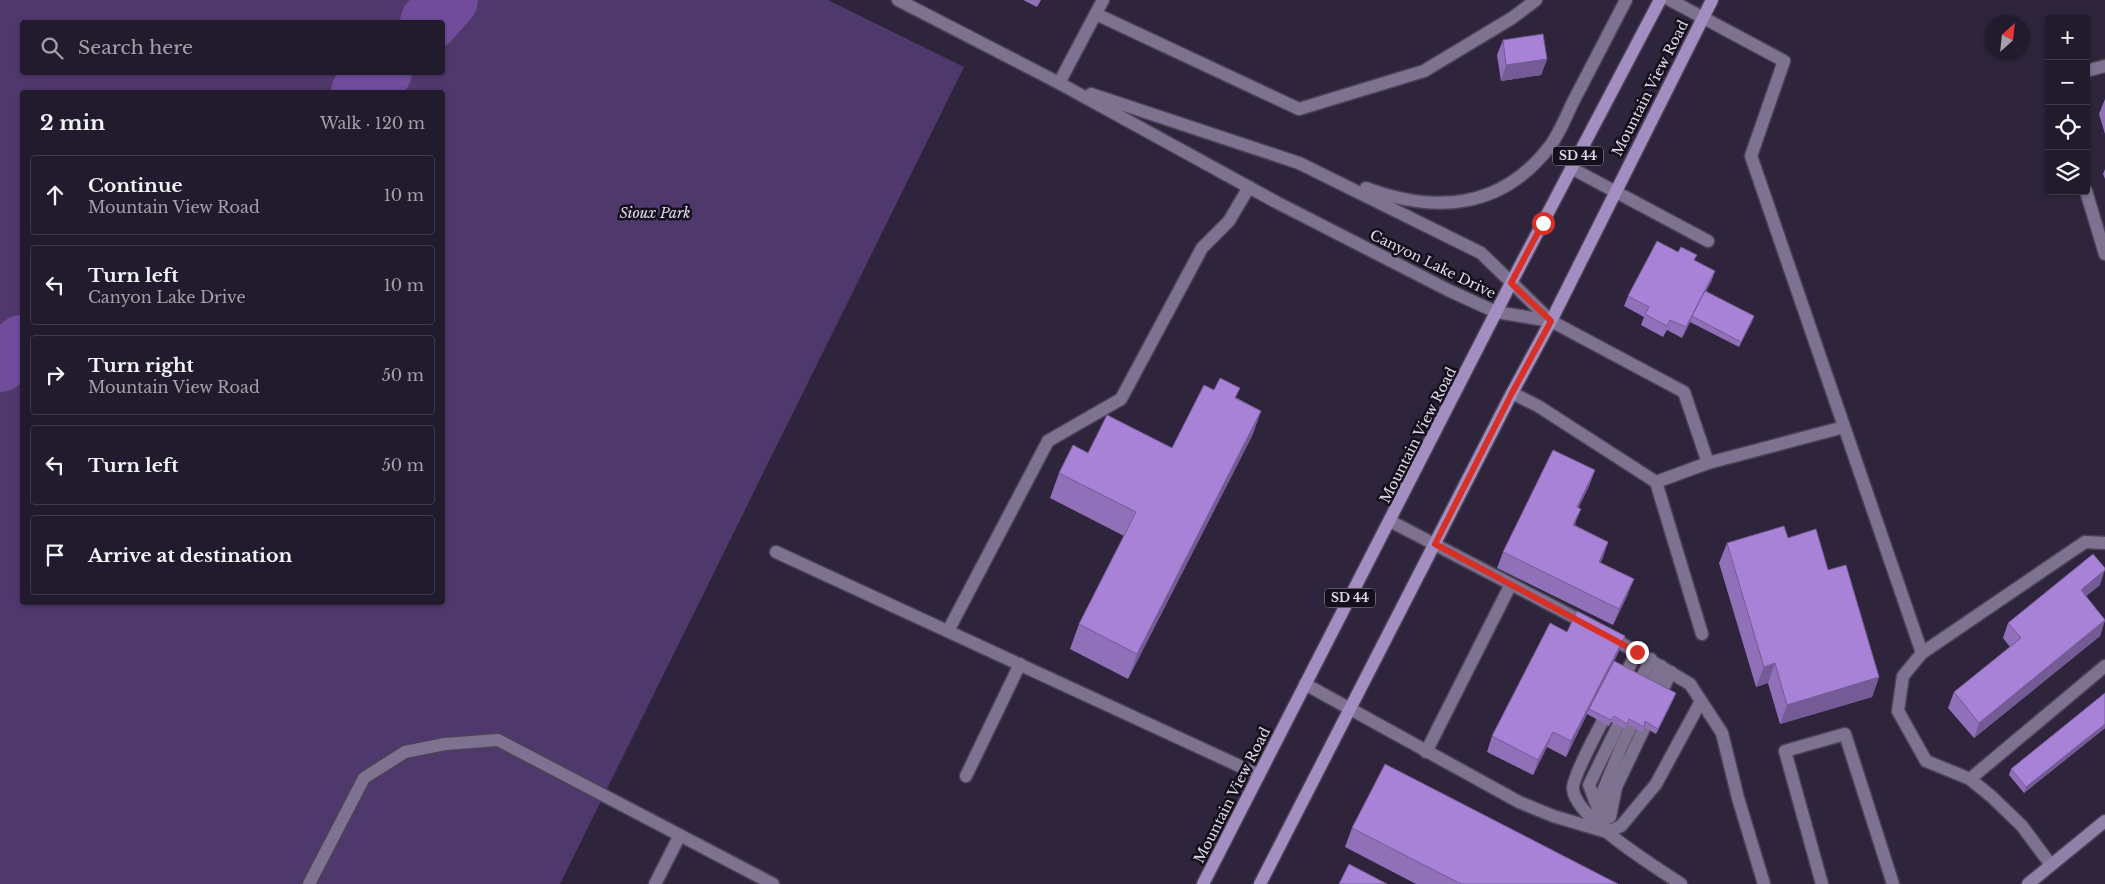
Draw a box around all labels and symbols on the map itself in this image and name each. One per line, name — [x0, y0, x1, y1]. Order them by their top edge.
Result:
north arrow — [1985, 15, 2030, 60]
street label: Mountain View Road — [1608, 16, 1692, 159]
road number: SD 44 — [1553, 146, 1603, 166]
park label: Sioux Park — [619, 204, 691, 222]
route start — [1532, 212, 1555, 235]
street label: Canyon Lake Drive — [1367, 226, 1499, 302]
street label: Mountain View Road — [1376, 363, 1460, 506]
road number: SD 44 — [1325, 588, 1375, 608]
route end — [1626, 641, 1649, 664]
street label: Mountain View Road — [1190, 723, 1274, 866]

